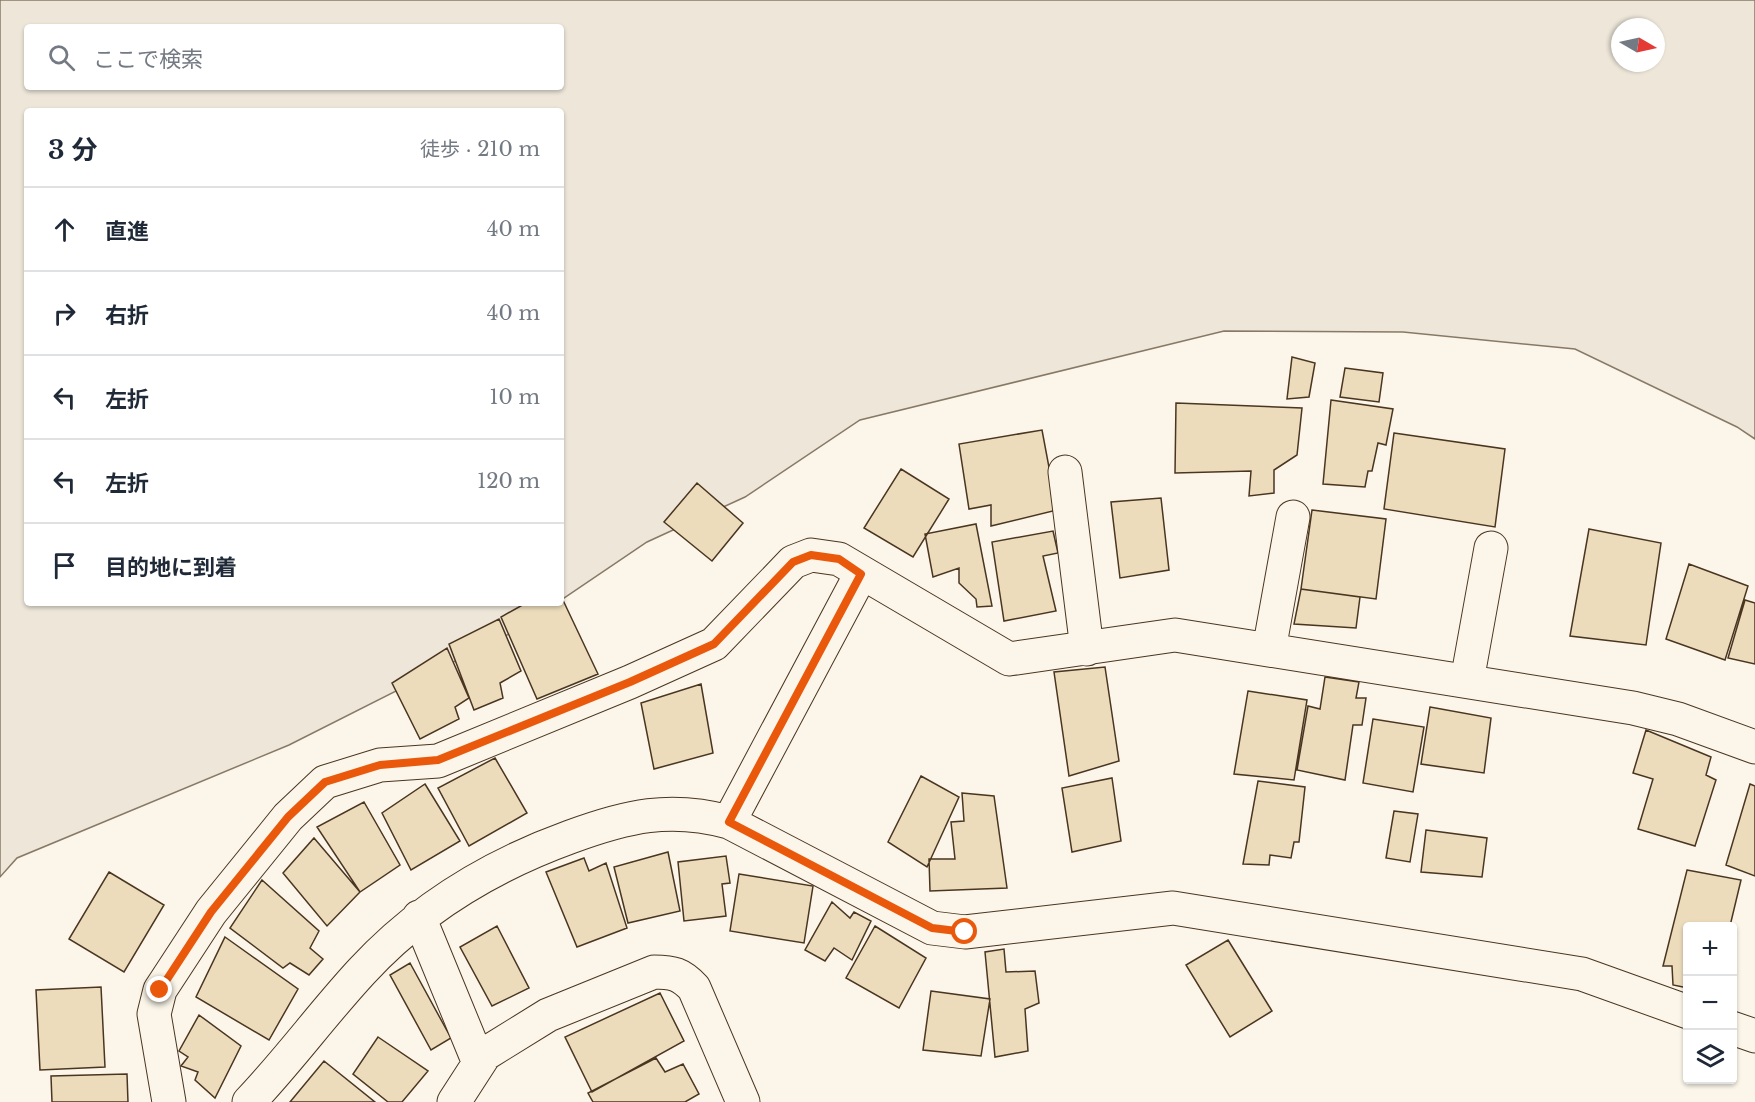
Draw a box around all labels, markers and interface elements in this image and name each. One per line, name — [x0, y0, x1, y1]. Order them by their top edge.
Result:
north arrow — [1611, 18, 1665, 72]
search box — [24, 24, 564, 90]
icon: search — [45, 41, 78, 74]
text: ここで検索 — [93, 46, 203, 73]
text: 3 分 — [48, 134, 97, 166]
text: 徒歩 · 210 m — [420, 137, 540, 161]
icon: ahead — [48, 213, 81, 246]
text: 40 m — [487, 217, 540, 241]
text: 直進 — [105, 218, 149, 245]
icon: right — [48, 297, 81, 330]
text: 40 m — [487, 301, 540, 325]
text: 右折 — [105, 302, 149, 329]
icon: left — [48, 381, 81, 414]
text: 10 m — [490, 385, 540, 409]
text: 左折 — [105, 386, 149, 413]
icon: left — [48, 465, 81, 498]
text: 120 m — [477, 469, 540, 493]
text: 左折 — [105, 470, 149, 497]
icon: arrive — [48, 549, 81, 582]
text: 目的地に到着 — [105, 554, 237, 581]
route start — [951, 918, 977, 944]
map controls — [1683, 922, 1737, 1084]
button: + — [1683, 922, 1737, 976]
route end — [146, 976, 172, 1002]
button: − — [1683, 976, 1737, 1030]
button: layers — [1683, 1030, 1737, 1084]

